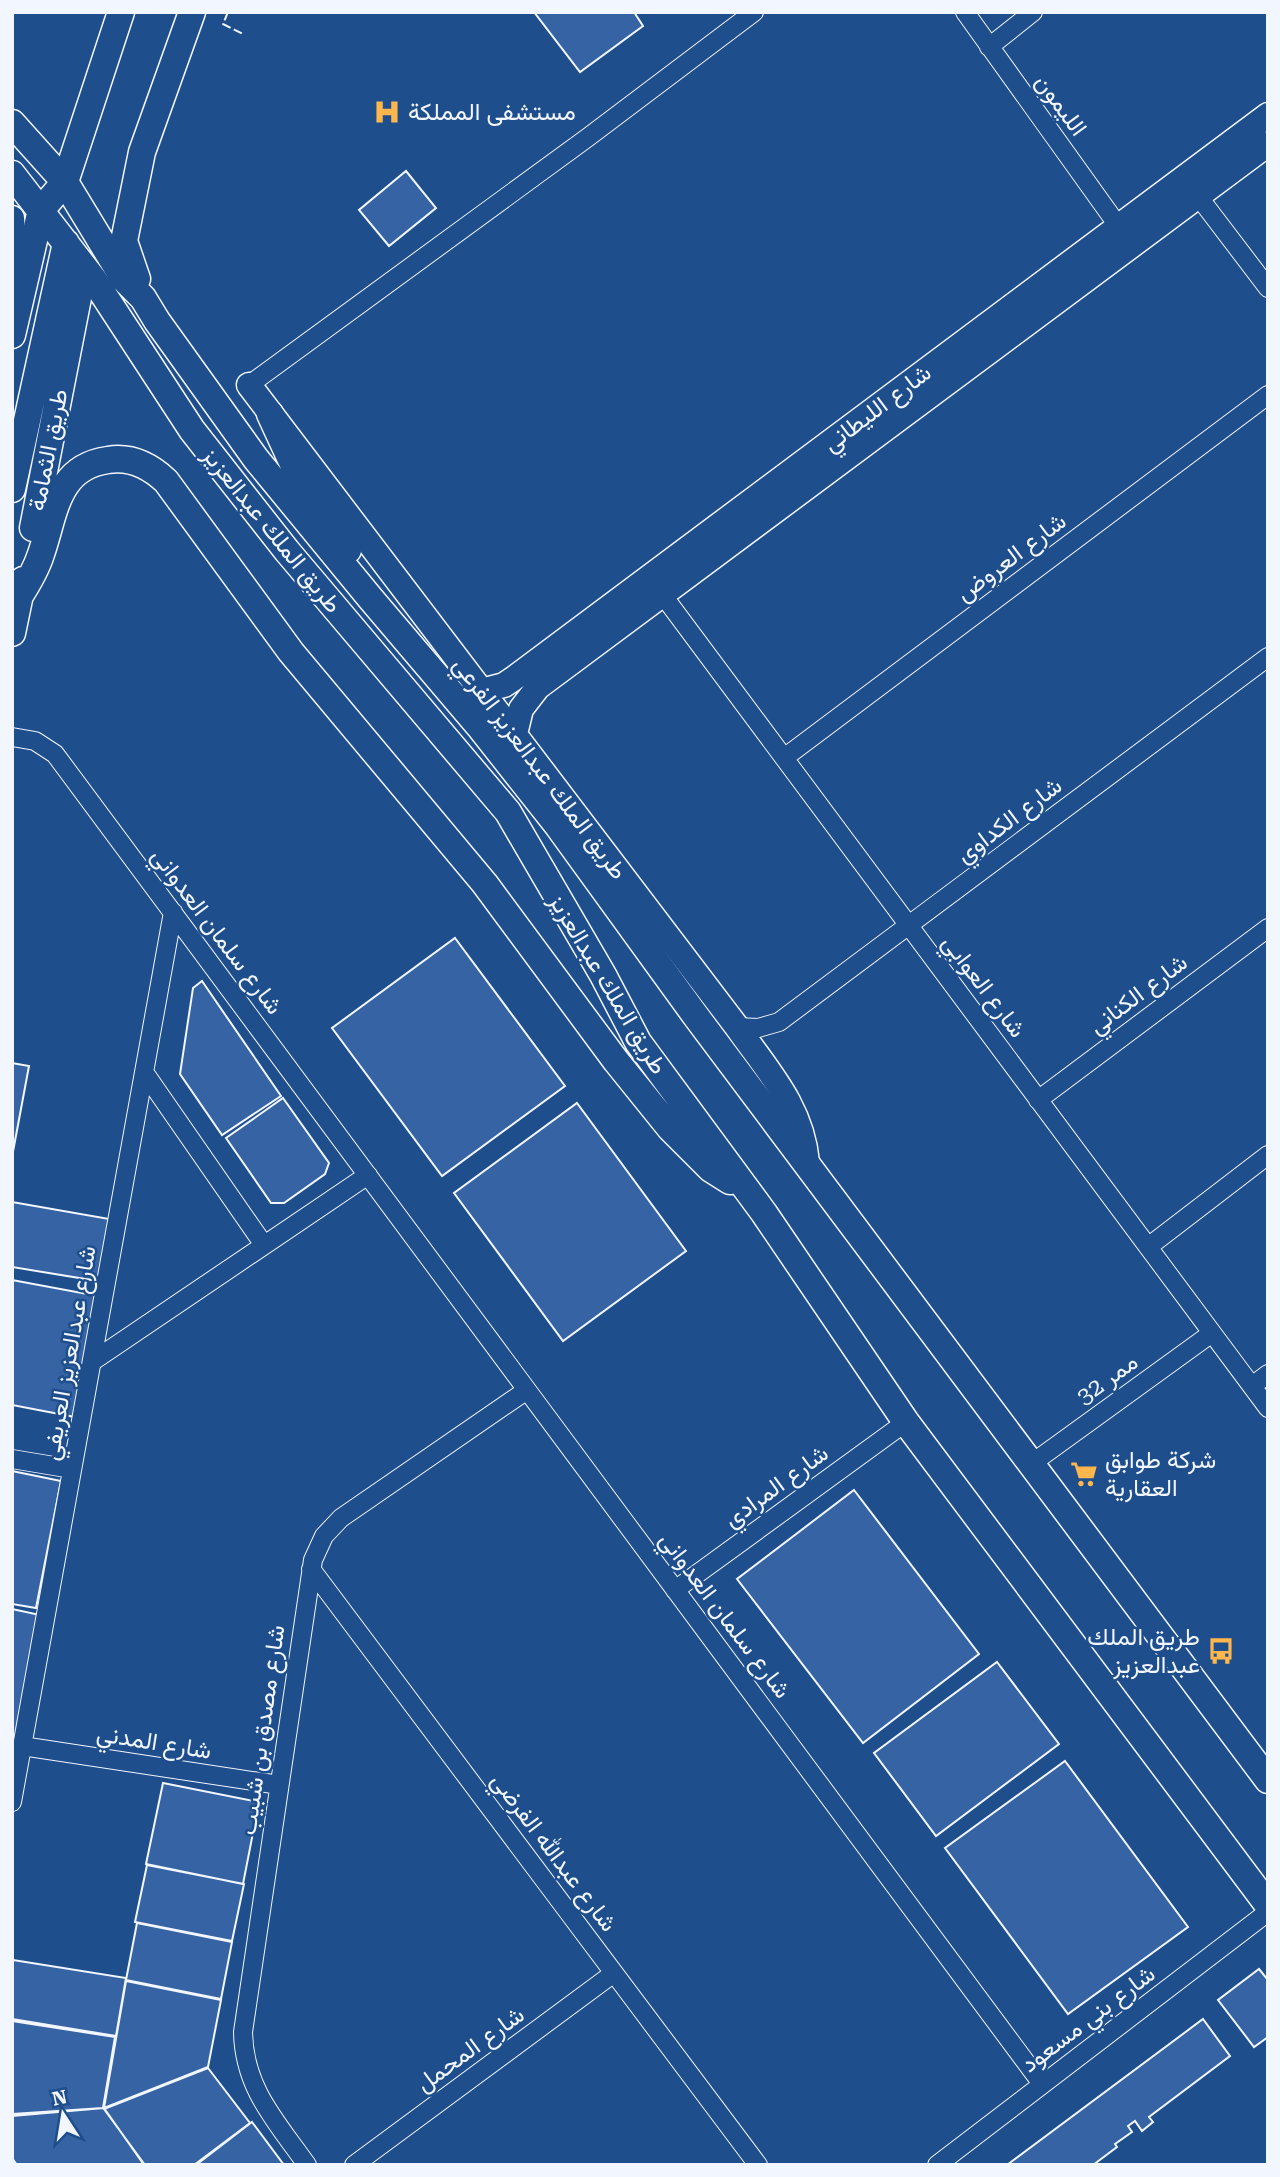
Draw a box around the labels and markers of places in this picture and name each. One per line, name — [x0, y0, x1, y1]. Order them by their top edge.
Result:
hospital icon: مستشفى المملكة — [372, 97, 402, 127]
place label: مستشفى المملكة — [408, 98, 576, 126]
place label: شركة طوابق العقارية — [1105, 1446, 1216, 1503]
supermarket icon: شركة طوابق العقارية — [1069, 1459, 1099, 1489]
place label: طريق الملك عبدالعزيز — [1087, 1623, 1200, 1680]
bus stop icon: طريق الملك عبدالعزيز — [1206, 1636, 1236, 1666]

